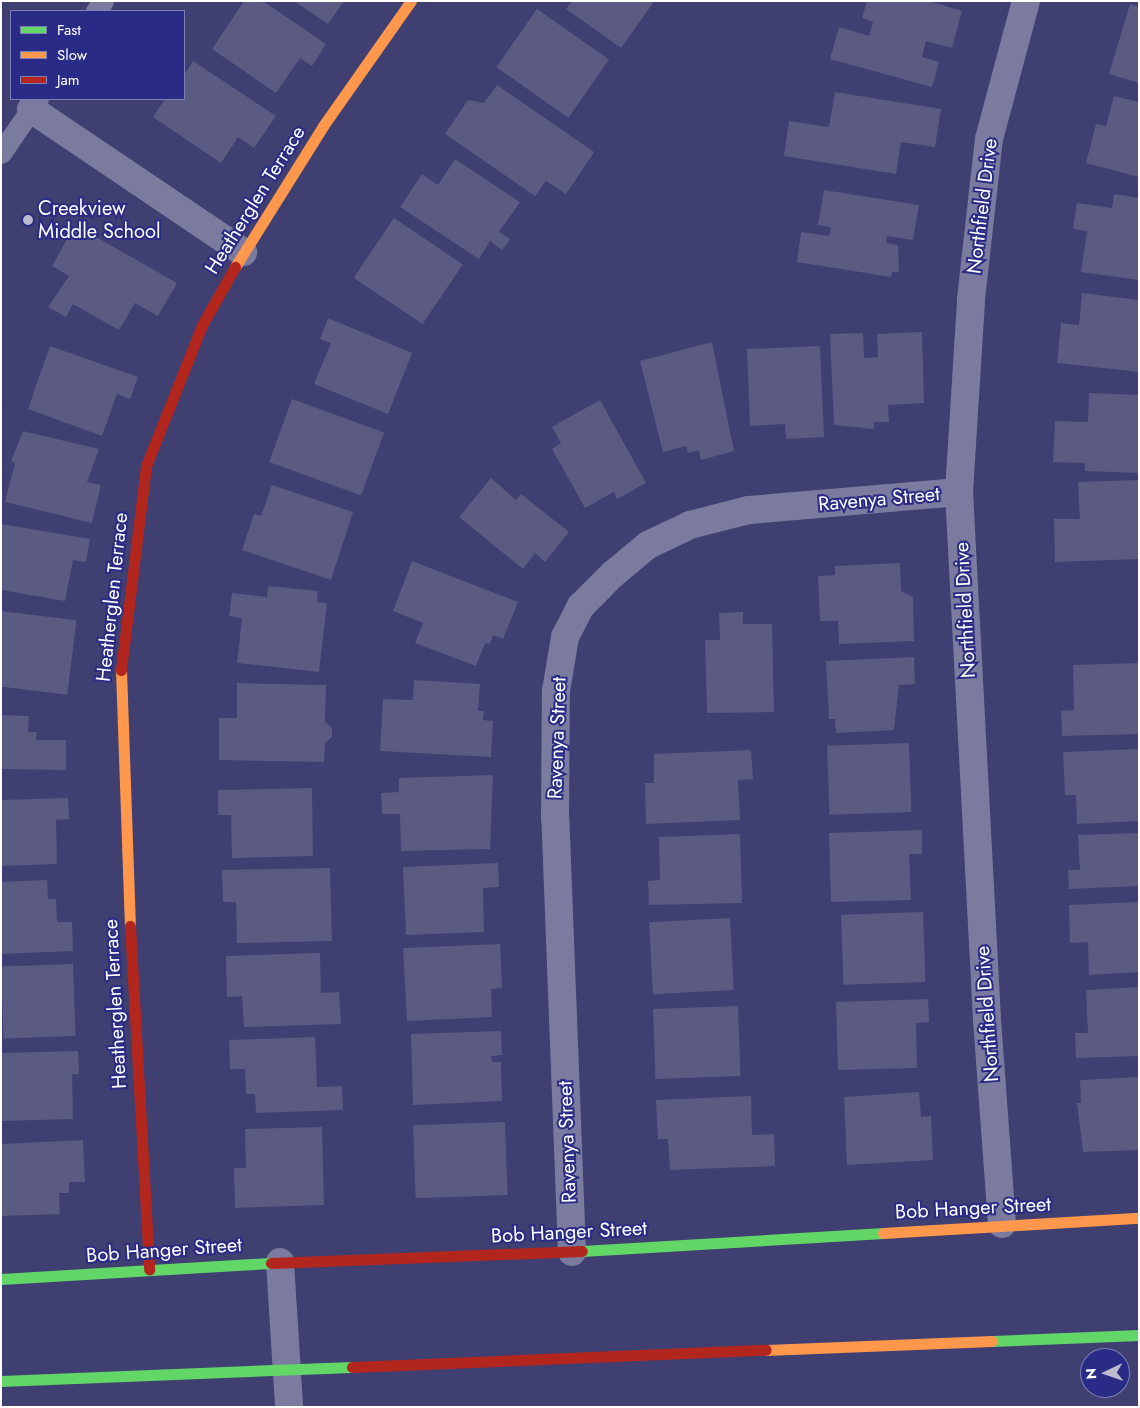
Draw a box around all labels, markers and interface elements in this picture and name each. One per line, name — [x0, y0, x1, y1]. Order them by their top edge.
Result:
legend — [10, 10, 185, 100]
text: Fast — [57, 19, 81, 41]
text: Slow — [57, 44, 87, 66]
text: Jam — [57, 69, 80, 91]
street label: Heatherglen Terrace — [200, 122, 310, 278]
street label: Northfield Drive — [962, 137, 1002, 275]
place label: Creekview Middle School — [38, 196, 161, 243]
marker: Creekview Middle School — [22, 214, 34, 226]
street label: Ravenya Street — [817, 482, 941, 516]
street label: Heatherglen Terrace — [91, 511, 133, 683]
street label: Northfield Drive — [949, 541, 981, 679]
street label: Ravenya Street — [543, 677, 571, 799]
street label: Heatherglen Terrace — [99, 918, 131, 1090]
street label: Northfield Drive — [970, 945, 1004, 1083]
street label: Ravenya Street — [553, 1081, 581, 1203]
street label: Bob Hanger Street — [894, 1192, 1052, 1224]
street label: Bob Hanger Street — [490, 1216, 648, 1248]
street label: Bob Hanger Street — [85, 1233, 243, 1267]
north arrow — [1080, 1348, 1130, 1398]
text: N — [1081, 1368, 1101, 1380]

